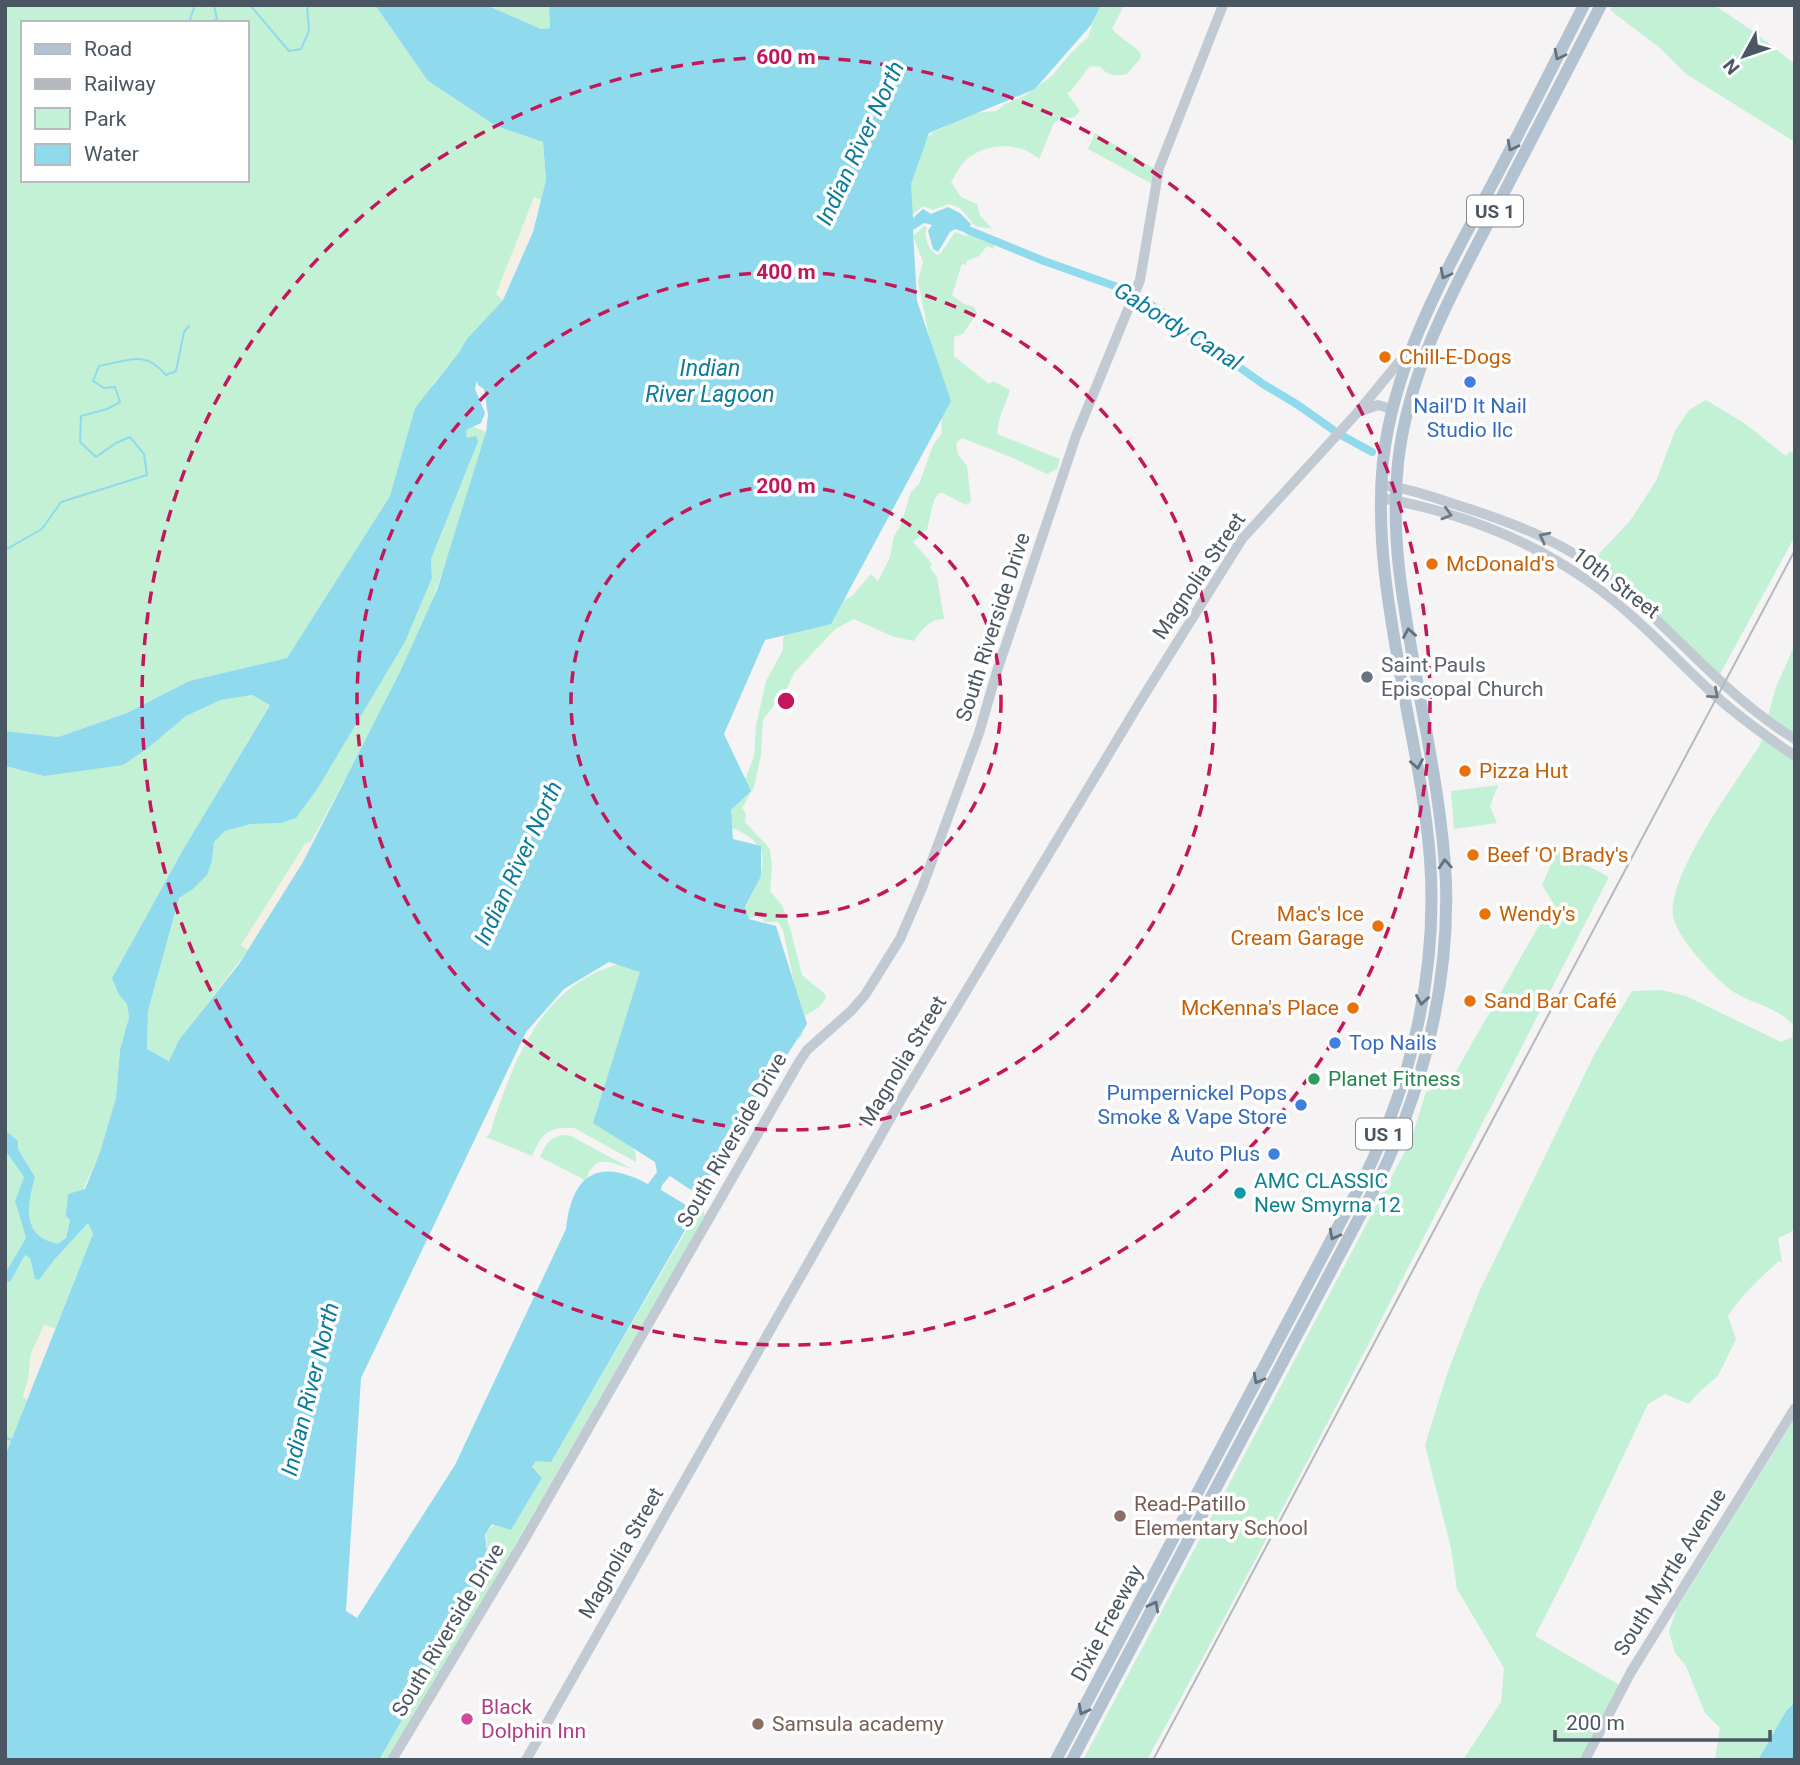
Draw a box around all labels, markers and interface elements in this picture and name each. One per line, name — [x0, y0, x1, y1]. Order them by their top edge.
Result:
legend — [21, 21, 248, 182]
north arrow — [1709, 21, 1779, 91]
text: Road — [84, 37, 132, 61]
text: 600 m — [756, 45, 816, 69]
one-way arrow — [1553, 48, 1567, 60]
text: N — [1718, 54, 1744, 79]
water label: Indian River North — [811, 57, 910, 229]
text: Railway — [84, 72, 156, 96]
text: Park — [84, 107, 127, 131]
one-way arrow — [1506, 139, 1520, 151]
text: Water — [84, 142, 139, 166]
road number: US 1 — [1467, 196, 1523, 226]
text: 400 m — [756, 260, 816, 284]
one-way arrow — [1440, 267, 1454, 279]
water label: Gabordy Canal — [1109, 276, 1247, 377]
place label: Chill-E-Dogs — [1399, 345, 1512, 369]
marker: Chill-E-Dogs — [1377, 349, 1393, 365]
water label: Indian River Lagoon — [645, 355, 775, 408]
marker: Nail'D It Nail Studio llc — [1462, 374, 1478, 390]
place label: Nail'D It Nail Studio llc — [1413, 394, 1527, 442]
text: 200 m — [756, 474, 816, 498]
one-way arrow — [1441, 506, 1453, 521]
street label: Magnolia Street — [1148, 508, 1250, 644]
street label: South Riverside Drive — [951, 529, 1035, 725]
one-way arrow — [1539, 532, 1552, 546]
street label: 10th Street — [1568, 543, 1664, 624]
place label: McDonald's — [1446, 552, 1555, 576]
marker: McDonald's — [1424, 556, 1440, 572]
one-way arrow — [1402, 627, 1417, 638]
place label: Saint Pauls Episcopal Church — [1381, 653, 1543, 701]
marker: Saint Pauls Episcopal Church — [1359, 669, 1375, 685]
one-way arrow — [1706, 686, 1719, 698]
centre of rings — [774, 689, 798, 713]
one-way arrow — [1409, 758, 1424, 770]
place label: Pizza Hut — [1479, 759, 1568, 783]
marker: Pizza Hut — [1457, 763, 1473, 779]
water label: Indian River North — [469, 777, 568, 949]
place label: Beef 'O' Brady's — [1487, 843, 1629, 867]
marker: Beef 'O' Brady's — [1465, 847, 1481, 863]
one-way arrow — [1437, 858, 1452, 869]
place label: Mac's Ice Cream Garage — [1230, 902, 1364, 950]
place label: Wendy's — [1499, 902, 1576, 926]
marker: Wendy's — [1477, 906, 1493, 922]
marker: Mac's Ice Cream Garage — [1370, 918, 1386, 934]
place label: Sand Bar Café — [1484, 989, 1617, 1013]
street label: Magnolia Street — [855, 992, 951, 1130]
marker: Sand Bar Café — [1462, 993, 1478, 1009]
one-way arrow — [1415, 995, 1430, 1006]
place label: McKenna's Place — [1181, 996, 1339, 1020]
marker: McKenna's Place — [1345, 1000, 1361, 1016]
place label: Top Nails — [1349, 1031, 1437, 1055]
marker: Top Nails — [1327, 1035, 1343, 1051]
street label: South Riverside Drive — [672, 1049, 792, 1231]
place label: Planet Fitness — [1328, 1067, 1461, 1091]
marker: Planet Fitness — [1306, 1071, 1322, 1087]
place label: Pumpernickel Pops Smoke & Vape Store — [1097, 1081, 1287, 1129]
marker: Pumpernickel Pops Smoke & Vape Store — [1293, 1097, 1309, 1113]
road number: US 1 — [1356, 1118, 1412, 1150]
place label: Auto Plus — [1170, 1142, 1260, 1166]
marker: Auto Plus — [1266, 1146, 1282, 1162]
place label: AMC CLASSIC New Smyrna 12 — [1254, 1169, 1401, 1217]
marker: AMC CLASSIC New Smyrna 12 — [1232, 1185, 1248, 1201]
one-way arrow — [1329, 1228, 1343, 1240]
water label: Indian River North — [276, 1300, 345, 1479]
one-way arrow — [1253, 1372, 1266, 1384]
street label: Magnolia Street — [574, 1483, 668, 1623]
street label: South Myrtle Avenue — [1609, 1484, 1731, 1660]
place label: Read-Patillo Elementary School — [1134, 1492, 1308, 1540]
marker: Read-Patillo Elementary School — [1112, 1508, 1128, 1524]
street label: South Riverside Drive — [387, 1539, 509, 1721]
street label: Dixie Freeway — [1066, 1561, 1148, 1685]
one-way arrow — [1145, 1601, 1159, 1613]
place label: Black Dolphin Inn — [481, 1695, 586, 1743]
scale bar — [1555, 1698, 1770, 1742]
one-way arrow — [1077, 1702, 1091, 1715]
marker: Black Dolphin Inn — [459, 1711, 475, 1727]
text: 200 m — [1566, 1711, 1625, 1735]
place label: Samsula academy — [772, 1712, 944, 1736]
marker: Samsula academy — [750, 1716, 766, 1732]

